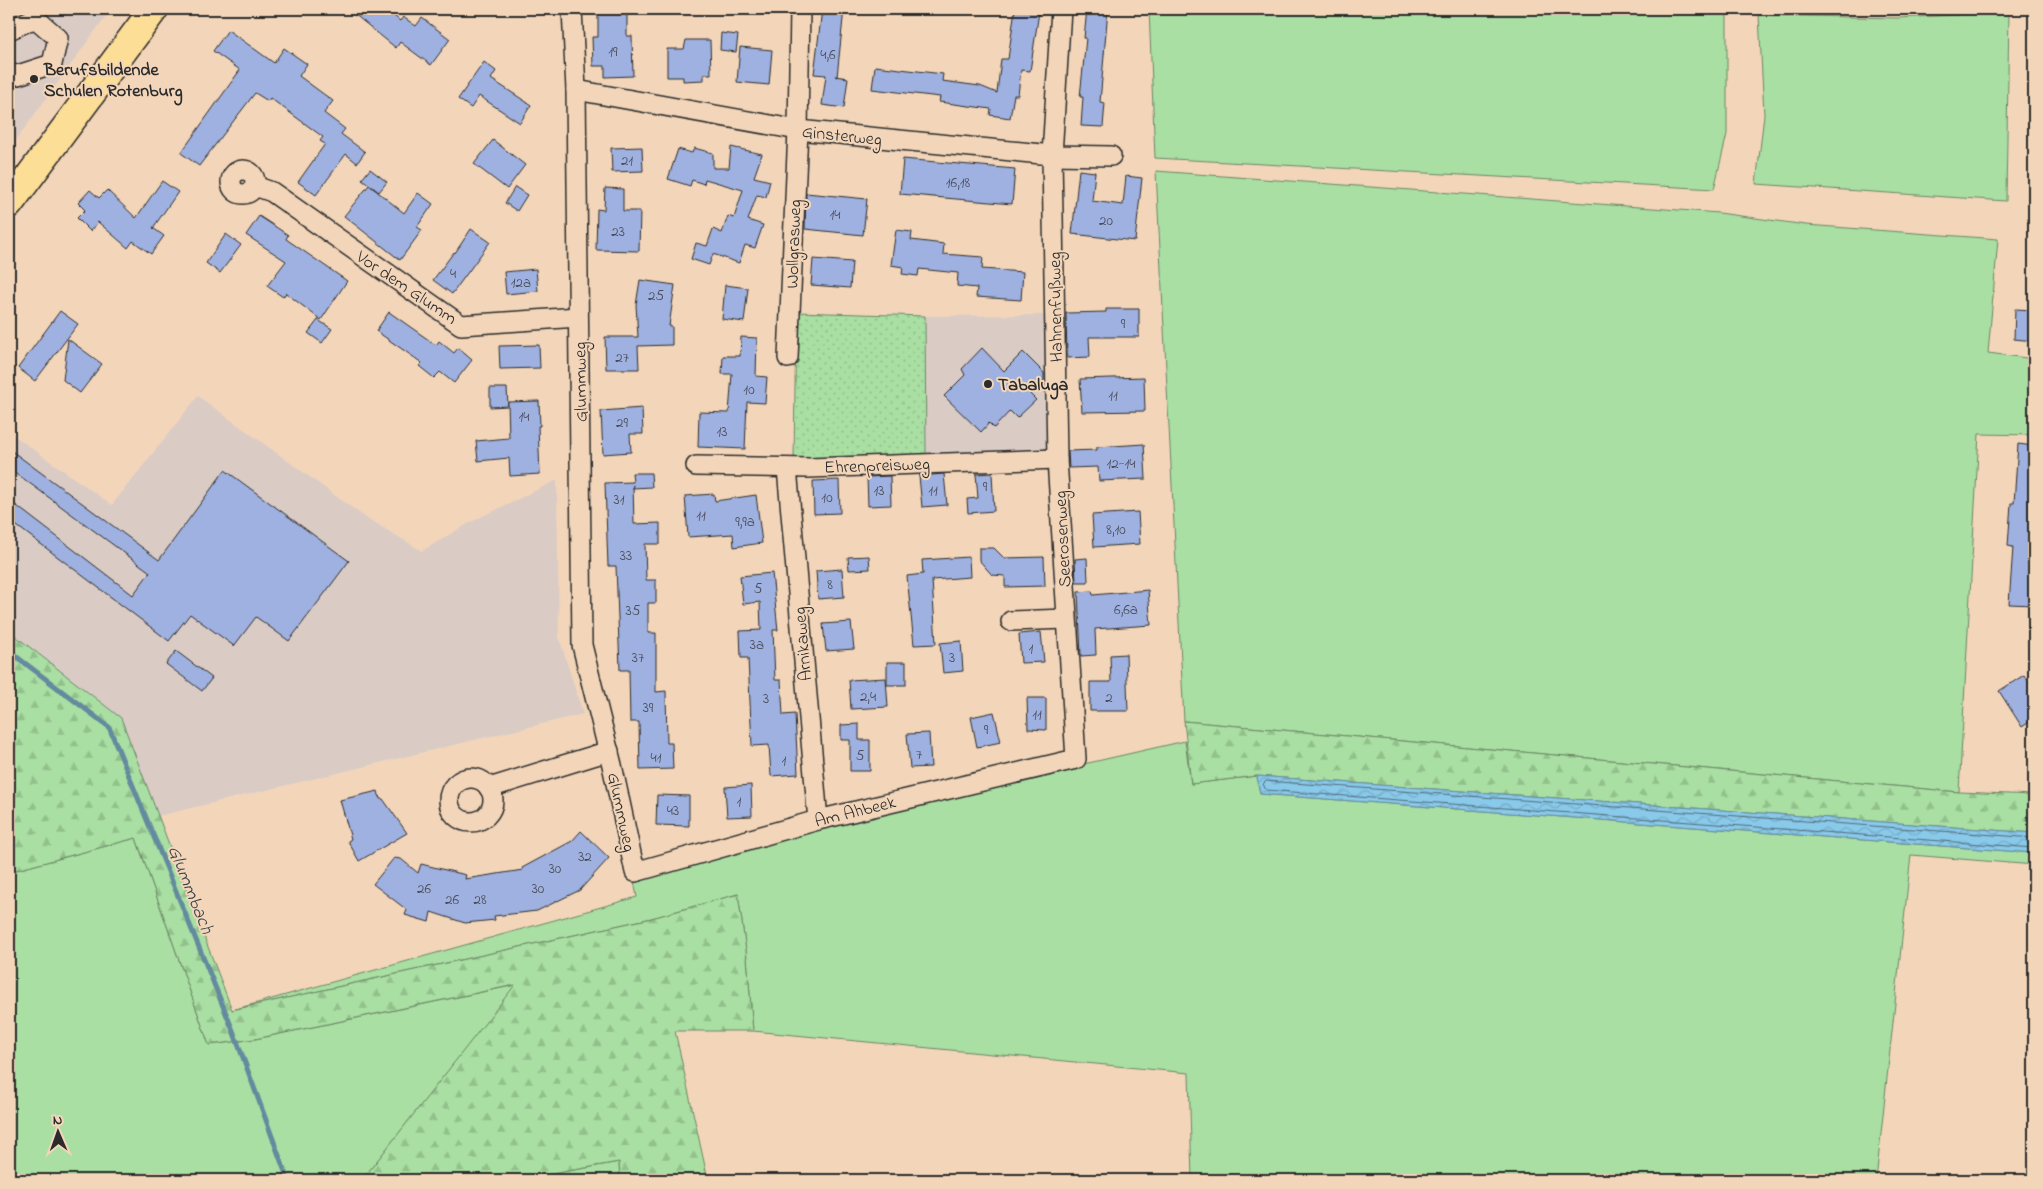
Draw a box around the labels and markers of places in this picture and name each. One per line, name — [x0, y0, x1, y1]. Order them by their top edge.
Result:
place label: Berufsbildende Schulen Rotenburg — [43, 58, 183, 106]
marker: Berufsbildende Schulen Rotenburg — [28, 73, 40, 85]
place label: Tabaluga — [998, 373, 1069, 400]
marker: Tabaluga — [982, 378, 994, 390]

